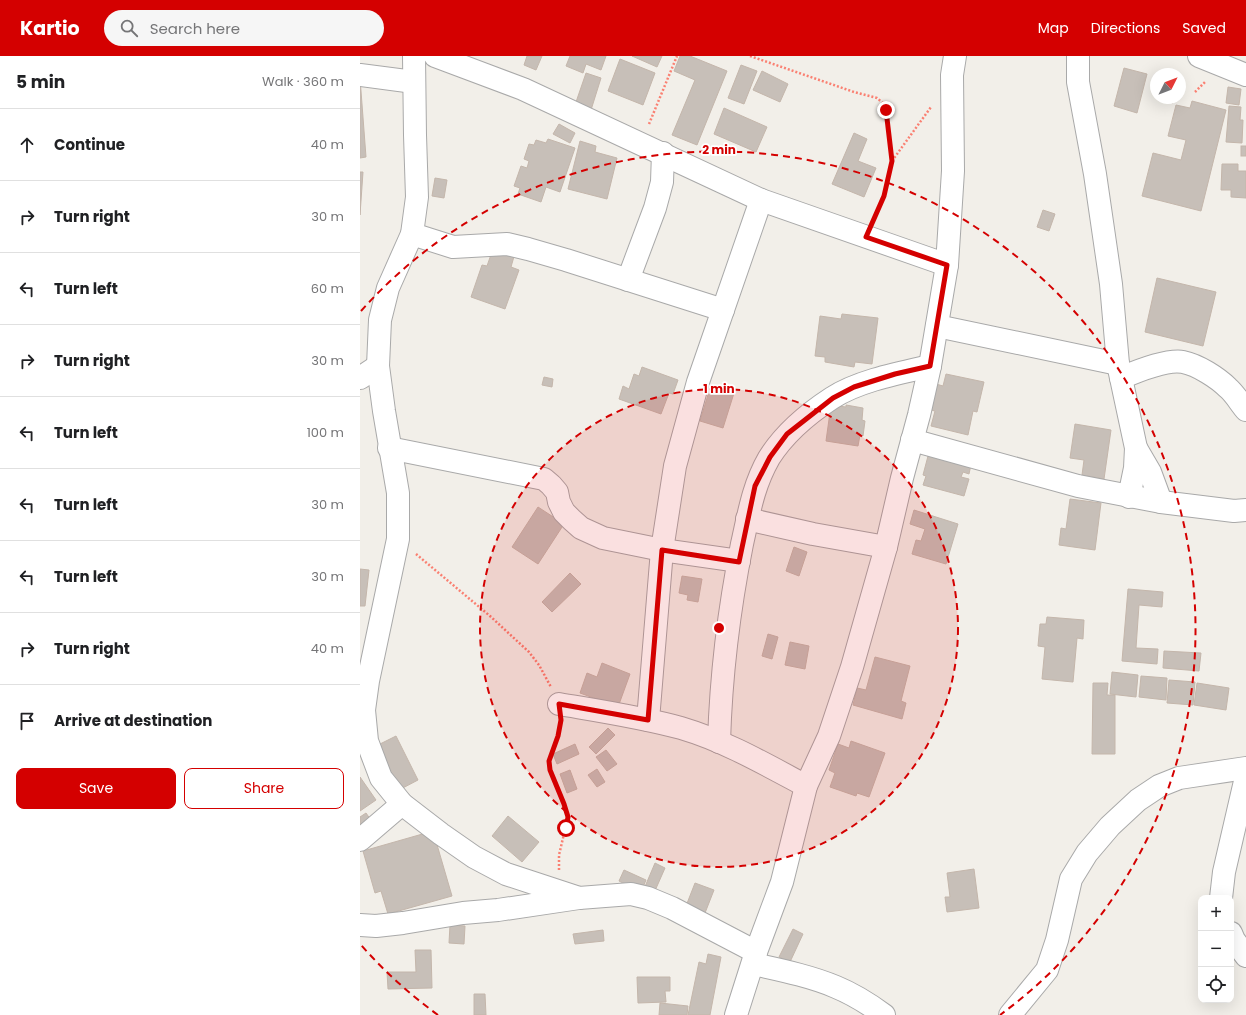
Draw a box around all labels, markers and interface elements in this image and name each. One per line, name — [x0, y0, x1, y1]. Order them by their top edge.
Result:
search box — [104, 10, 384, 46]
text: Kartio — [20, 15, 80, 42]
icon: search — [118, 17, 140, 39]
text: Search here — [150, 18, 240, 39]
text: Map — [1038, 18, 1069, 38]
text: Directions — [1091, 18, 1160, 38]
text: Saved — [1182, 18, 1226, 38]
north arrow — [1150, 68, 1186, 104]
text: 5 min — [16, 70, 65, 94]
text: Walk · 360 m — [262, 72, 344, 91]
route end — [877, 101, 895, 119]
icon: ahead — [16, 134, 38, 156]
text: Continue — [54, 134, 125, 155]
text: 40 m — [311, 135, 344, 154]
text: 2 min — [702, 141, 736, 158]
icon: right — [16, 206, 38, 228]
text: Turn right — [54, 206, 130, 227]
text: 30 m — [311, 207, 344, 226]
icon: left — [16, 278, 38, 300]
text: Turn left — [54, 278, 118, 299]
text: 60 m — [311, 279, 344, 298]
icon: right — [16, 350, 38, 372]
text: Turn right — [54, 350, 130, 371]
text: 30 m — [311, 351, 344, 370]
text: 1 min — [703, 380, 735, 397]
icon: left — [16, 422, 38, 444]
text: Turn left — [54, 422, 118, 443]
text: 100 m — [307, 423, 344, 442]
icon: left — [16, 494, 38, 516]
text: Turn left — [54, 494, 118, 515]
text: 30 m — [311, 495, 344, 514]
icon: left — [16, 566, 38, 588]
text: Turn left — [54, 566, 118, 587]
text: 30 m — [311, 567, 344, 586]
centre of rings — [712, 621, 726, 635]
icon: right — [16, 638, 38, 660]
text: Turn right — [54, 638, 130, 659]
text: 40 m — [311, 639, 344, 658]
icon: arrive — [16, 710, 38, 732]
text: Arrive at destination — [54, 710, 212, 731]
button: Save — [16, 768, 176, 809]
button: Share — [184, 768, 344, 809]
route start — [557, 819, 575, 837]
map controls — [1198, 895, 1234, 1003]
button: + — [1198, 895, 1234, 931]
button: − — [1198, 931, 1234, 967]
button: locate — [1198, 967, 1234, 1003]

